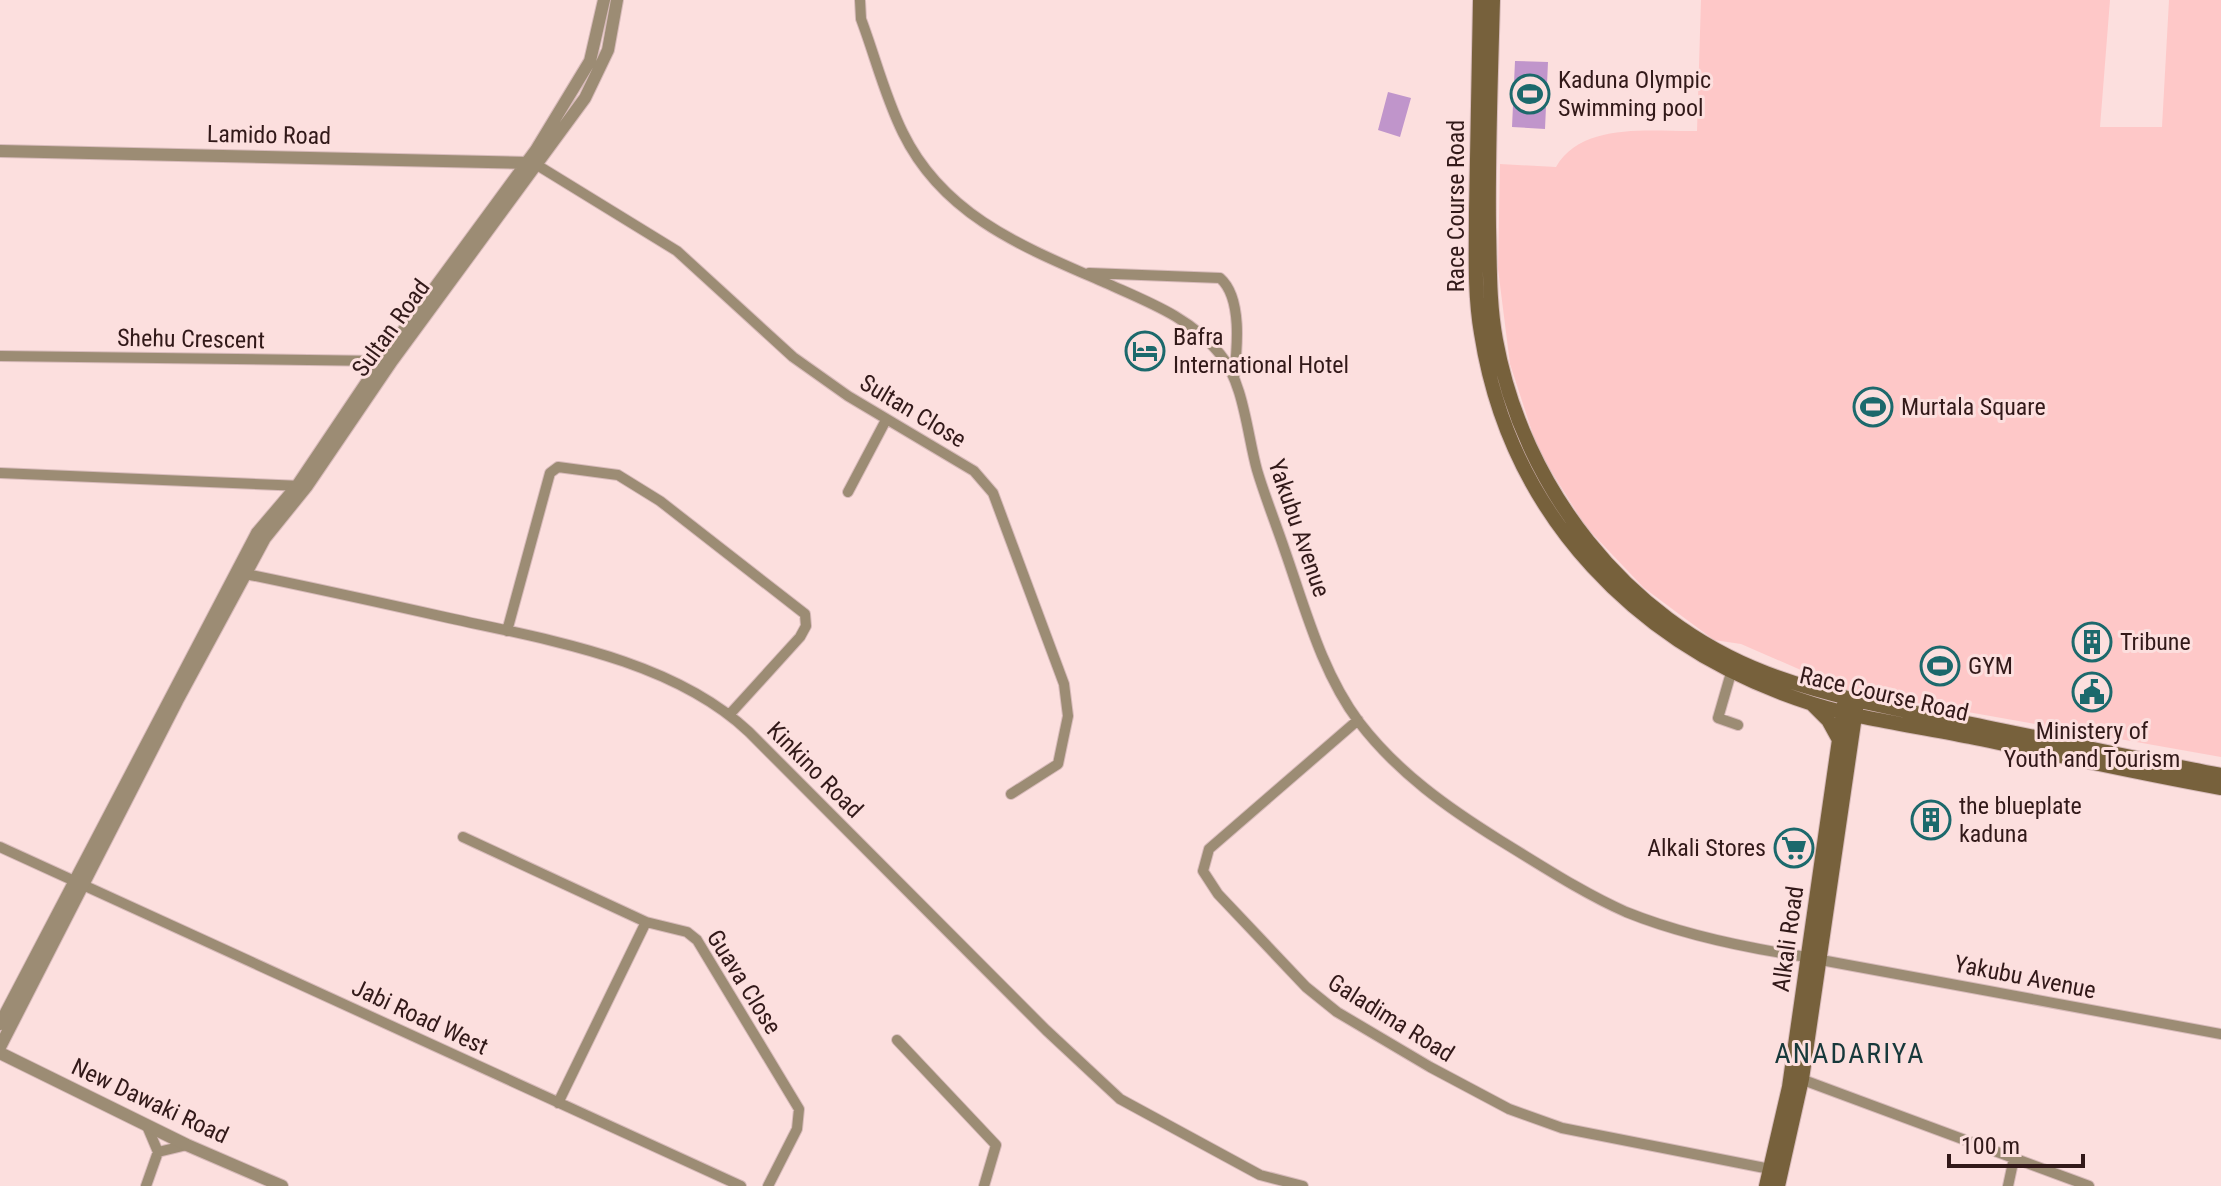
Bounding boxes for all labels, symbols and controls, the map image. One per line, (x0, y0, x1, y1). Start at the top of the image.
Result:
place label: Kaduna Olympic Swimming pool (1558, 66, 1711, 122)
sports icon: Kaduna Olympic Swimming pool (1509, 73, 1551, 115)
street label: Lamido Road (207, 120, 331, 150)
street label: Race Course Road (1442, 120, 1470, 292)
street label: Sultan Road (346, 274, 436, 382)
place label: Bafra International Hotel (1173, 323, 1349, 379)
street label: Shehu Crescent (117, 324, 265, 354)
hotel icon: Bafra International Hotel (1124, 330, 1166, 372)
street label: Sultan Close (855, 368, 971, 454)
sports icon: Murtala Square (1852, 386, 1894, 428)
place label: Murtala Square (1901, 393, 2046, 421)
street label: Yakubu Avenue (1262, 456, 1336, 600)
building icon: Tribune (2071, 621, 2113, 663)
place label: Tribune (2120, 628, 2191, 656)
sports icon: GYM (1919, 645, 1961, 687)
place label: GYM (1968, 652, 2013, 680)
street label: Race Course Road (1797, 661, 1971, 727)
public building icon: Ministery of Youth and Tourism (2071, 671, 2113, 713)
street label: Kinkino Road (761, 716, 869, 824)
place label: Ministery of Youth and Tourism (2004, 717, 2180, 773)
place label: the blueplate kaduna (1959, 792, 2082, 848)
building icon: the blueplate kaduna (1910, 799, 1952, 841)
supermarket icon: Alkali Stores (1773, 827, 1815, 869)
place label: Alkali Stores (1647, 834, 1766, 862)
street label: Alkali Road (1767, 884, 1809, 994)
street label: Guava Close (701, 925, 787, 1039)
street label: Yakubu Avenue (1952, 950, 2098, 1004)
street label: Galadima Road (1323, 968, 1459, 1068)
street label: Jabi Road West (348, 973, 492, 1061)
district label: ANADARIYA (1775, 1037, 1925, 1070)
street label: New Dawaki Road (67, 1052, 233, 1150)
scale bar (1949, 1118, 2083, 1168)
text: 100 m (1961, 1132, 2020, 1160)

